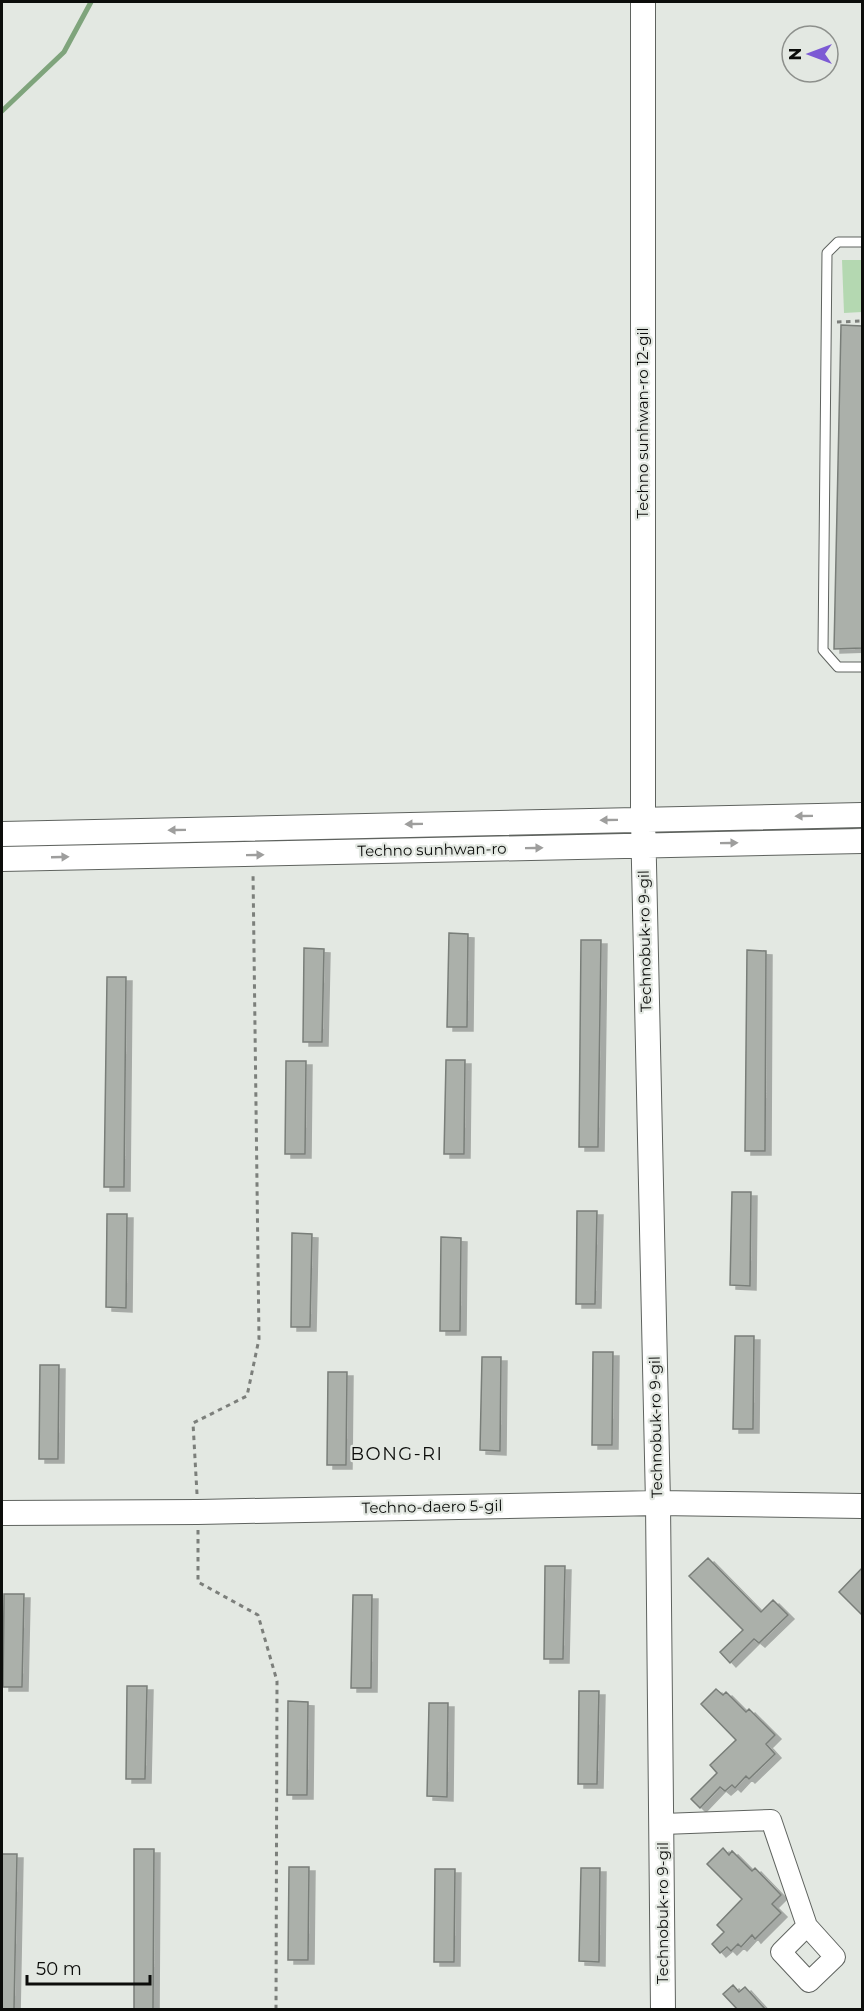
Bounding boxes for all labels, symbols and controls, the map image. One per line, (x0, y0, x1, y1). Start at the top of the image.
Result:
north arrow (780, 24, 840, 84)
text: N (786, 48, 805, 60)
street label: Techno sunhwan-ro 12-gil (633, 327, 652, 519)
one-way arrow (795, 811, 814, 821)
one-way arrow (600, 815, 619, 825)
one-way arrow (405, 820, 424, 829)
one-way arrow (168, 825, 187, 834)
one-way arrow (719, 838, 738, 848)
street label: Techno sunhwan-ro (357, 839, 507, 860)
one-way arrow (524, 843, 543, 852)
one-way arrow (245, 850, 264, 859)
one-way arrow (50, 852, 69, 862)
street label: Technobuk-ro 9-gil (634, 870, 655, 1012)
street label: Technobuk-ro 9-gil (645, 1356, 666, 1498)
district label: BONG-RI (350, 1443, 444, 1465)
street label: Techno-daero 5-gil (361, 1496, 503, 1517)
street label: Technobuk-ro 9-gil (653, 1842, 672, 1984)
scale bar (27, 1948, 150, 1986)
text: 50 m (36, 1958, 82, 1980)

